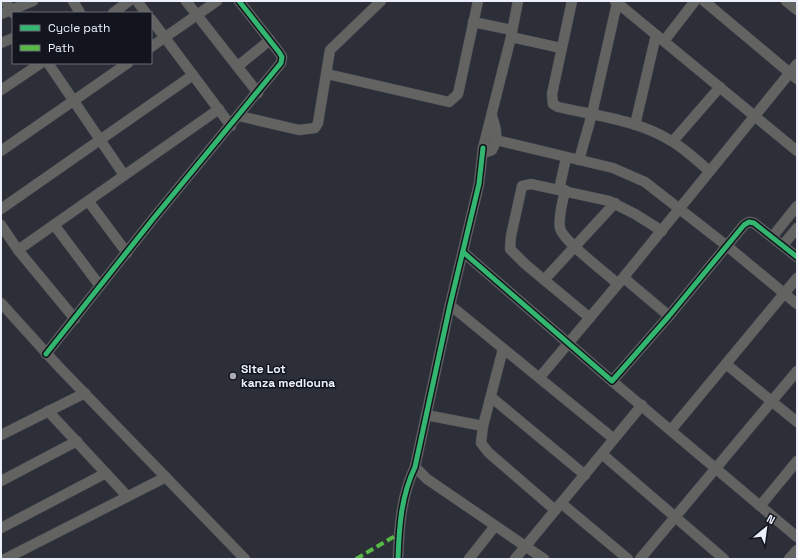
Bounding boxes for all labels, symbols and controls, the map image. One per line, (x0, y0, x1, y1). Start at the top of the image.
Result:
legend (12, 12, 152, 64)
text: Cycle path (48, 20, 110, 36)
text: Path (48, 40, 74, 56)
place label: Site Lot kanza mediouna (241, 361, 335, 391)
marker: Site Lot kanza mediouna (228, 371, 238, 381)
north arrow (746, 508, 786, 548)
text: N (764, 511, 777, 527)

